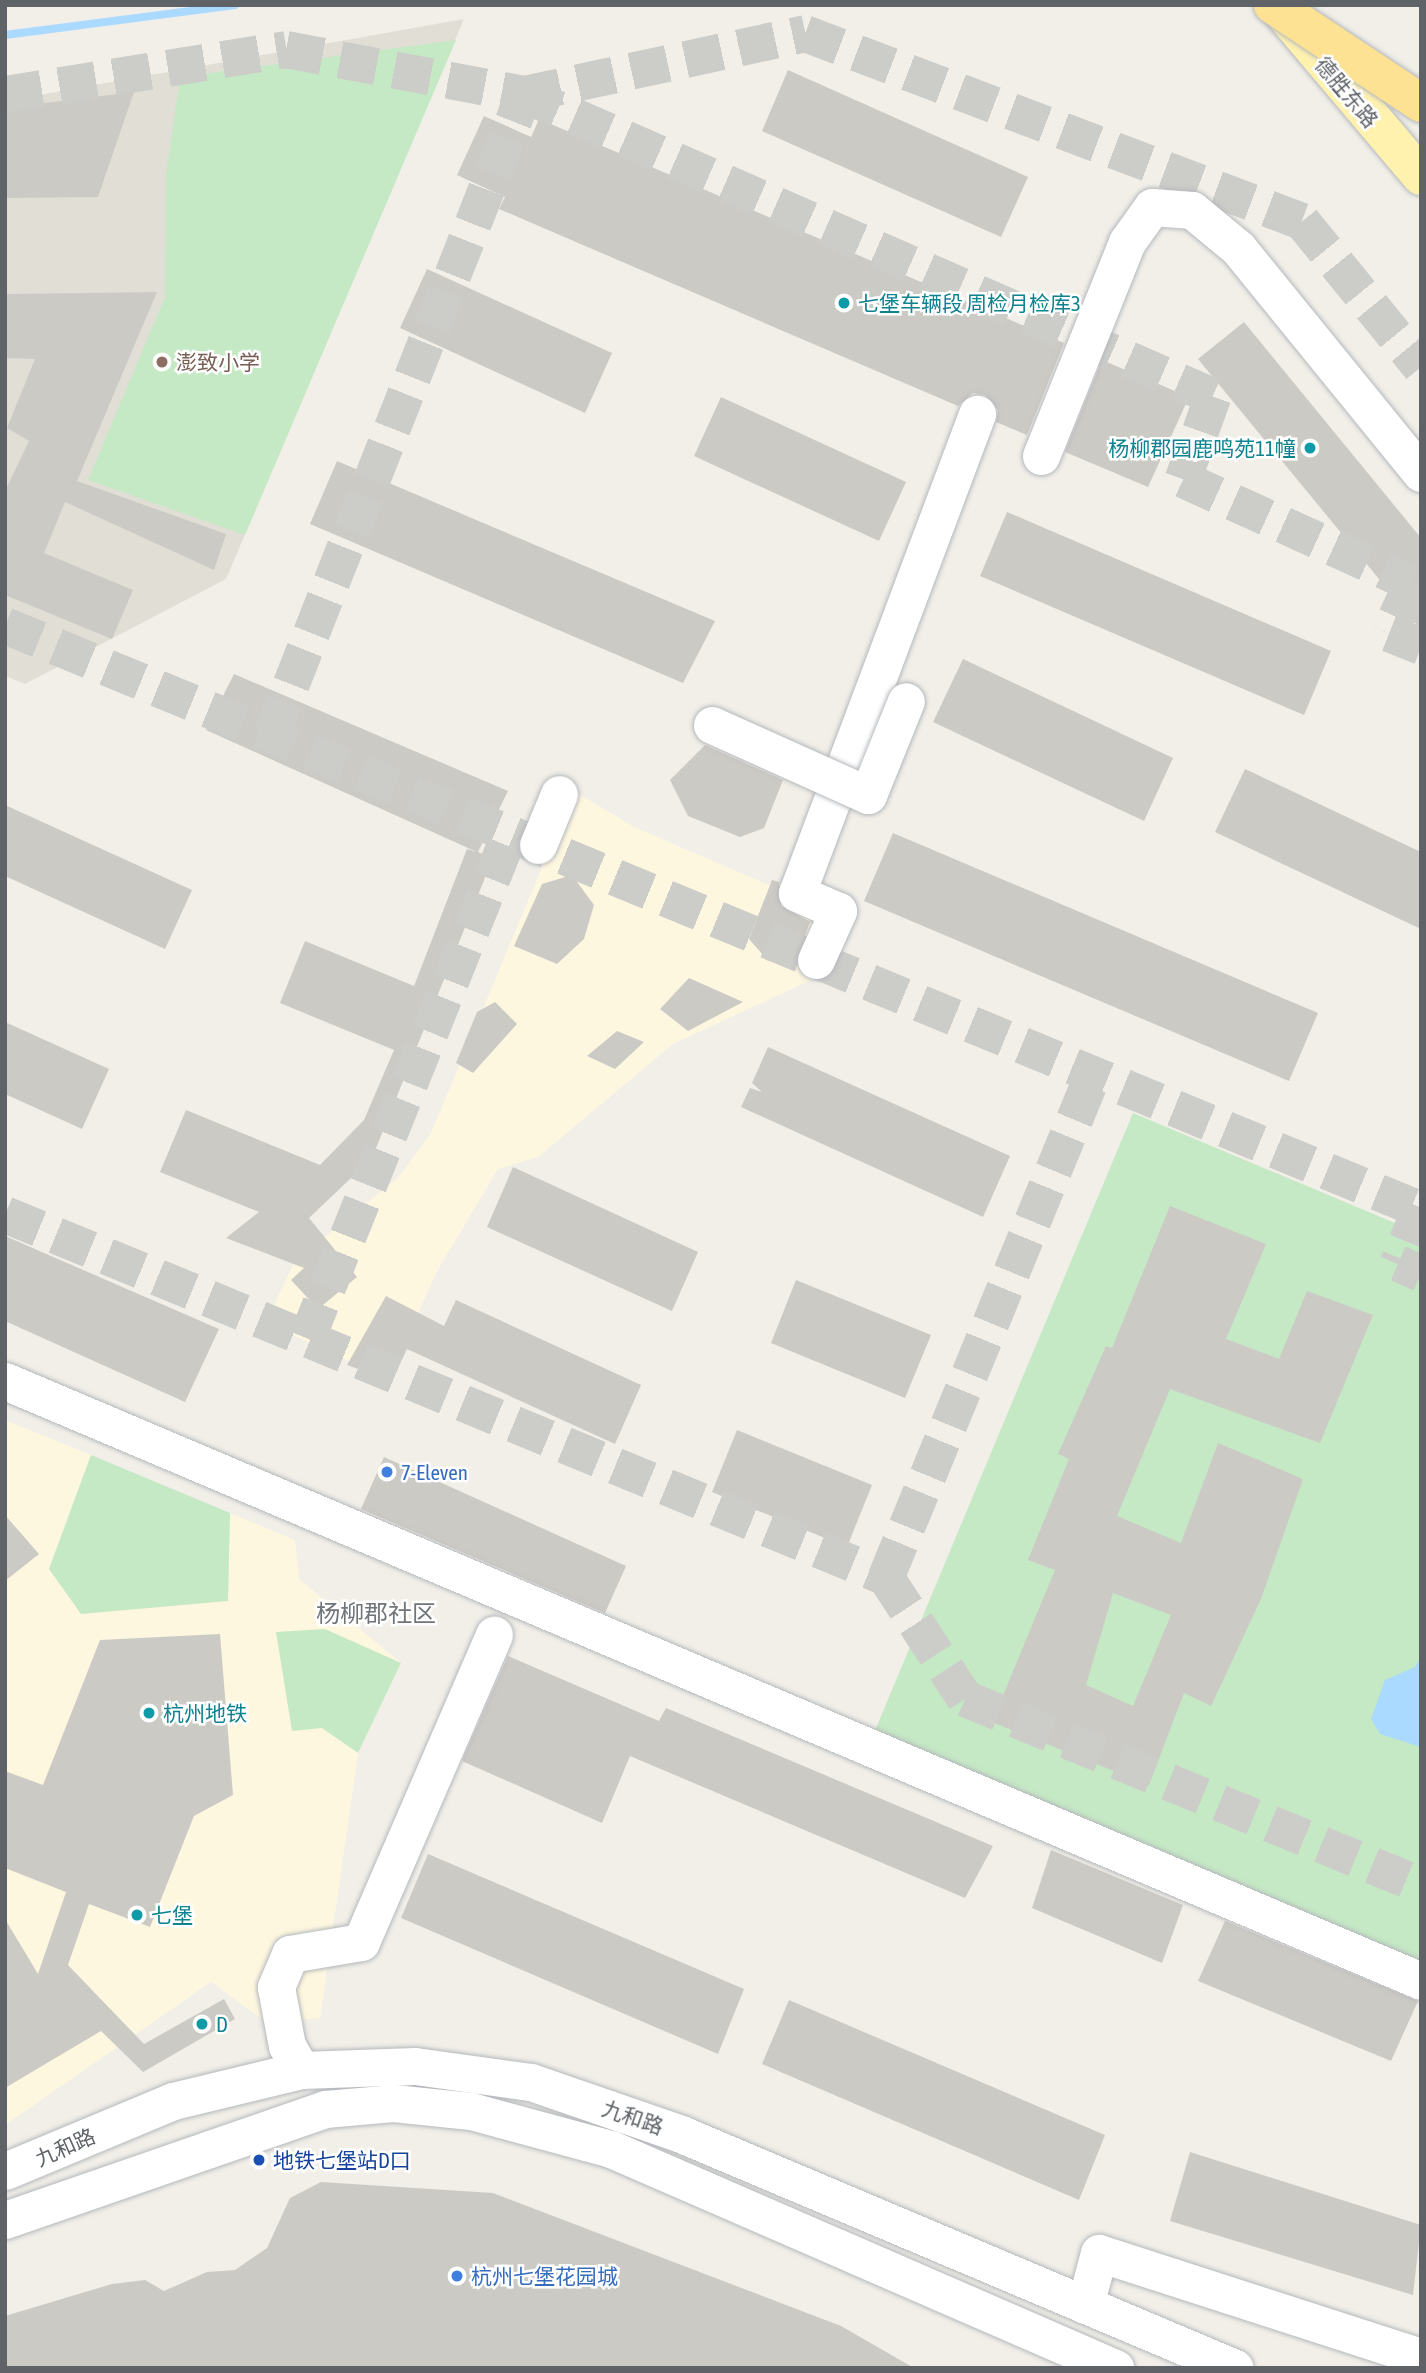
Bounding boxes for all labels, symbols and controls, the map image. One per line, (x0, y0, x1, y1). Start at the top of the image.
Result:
street label: 德胜东路 (1310, 52, 1384, 132)
place label: 七堡车辆段 周检月检库3 (858, 290, 1081, 316)
marker: 七堡车辆段 周检月检库3 (836, 295, 852, 311)
place label: 澎致小学 (176, 349, 260, 375)
marker: 澎致小学 (154, 354, 170, 370)
place label: 杨柳郡园鹿鸣苑11幢 (1108, 435, 1296, 461)
marker: 杨柳郡园鹿鸣苑11幢 (1302, 440, 1318, 456)
place label: 7-Eleven (401, 1459, 468, 1485)
marker: 7-Eleven (379, 1464, 395, 1480)
district label: 杨柳郡社区 (316, 1600, 436, 1628)
place label: 杭州地铁 (163, 1700, 247, 1726)
marker: 杭州地铁 (141, 1705, 157, 1721)
place label: 七堡 (151, 1902, 193, 1928)
marker: 七堡 (129, 1907, 145, 1923)
place label: D (216, 2011, 228, 2037)
marker: D (194, 2016, 210, 2032)
street label: 九和路 (599, 2095, 667, 2139)
street label: 九和路 (31, 2123, 99, 2171)
place label: 地铁七堡站D口 (273, 2147, 411, 2173)
marker: 地铁七堡站D口 (251, 2152, 267, 2168)
place label: 杭州七堡花园城 (471, 2263, 618, 2289)
marker: 杭州七堡花园城 (449, 2268, 465, 2284)

